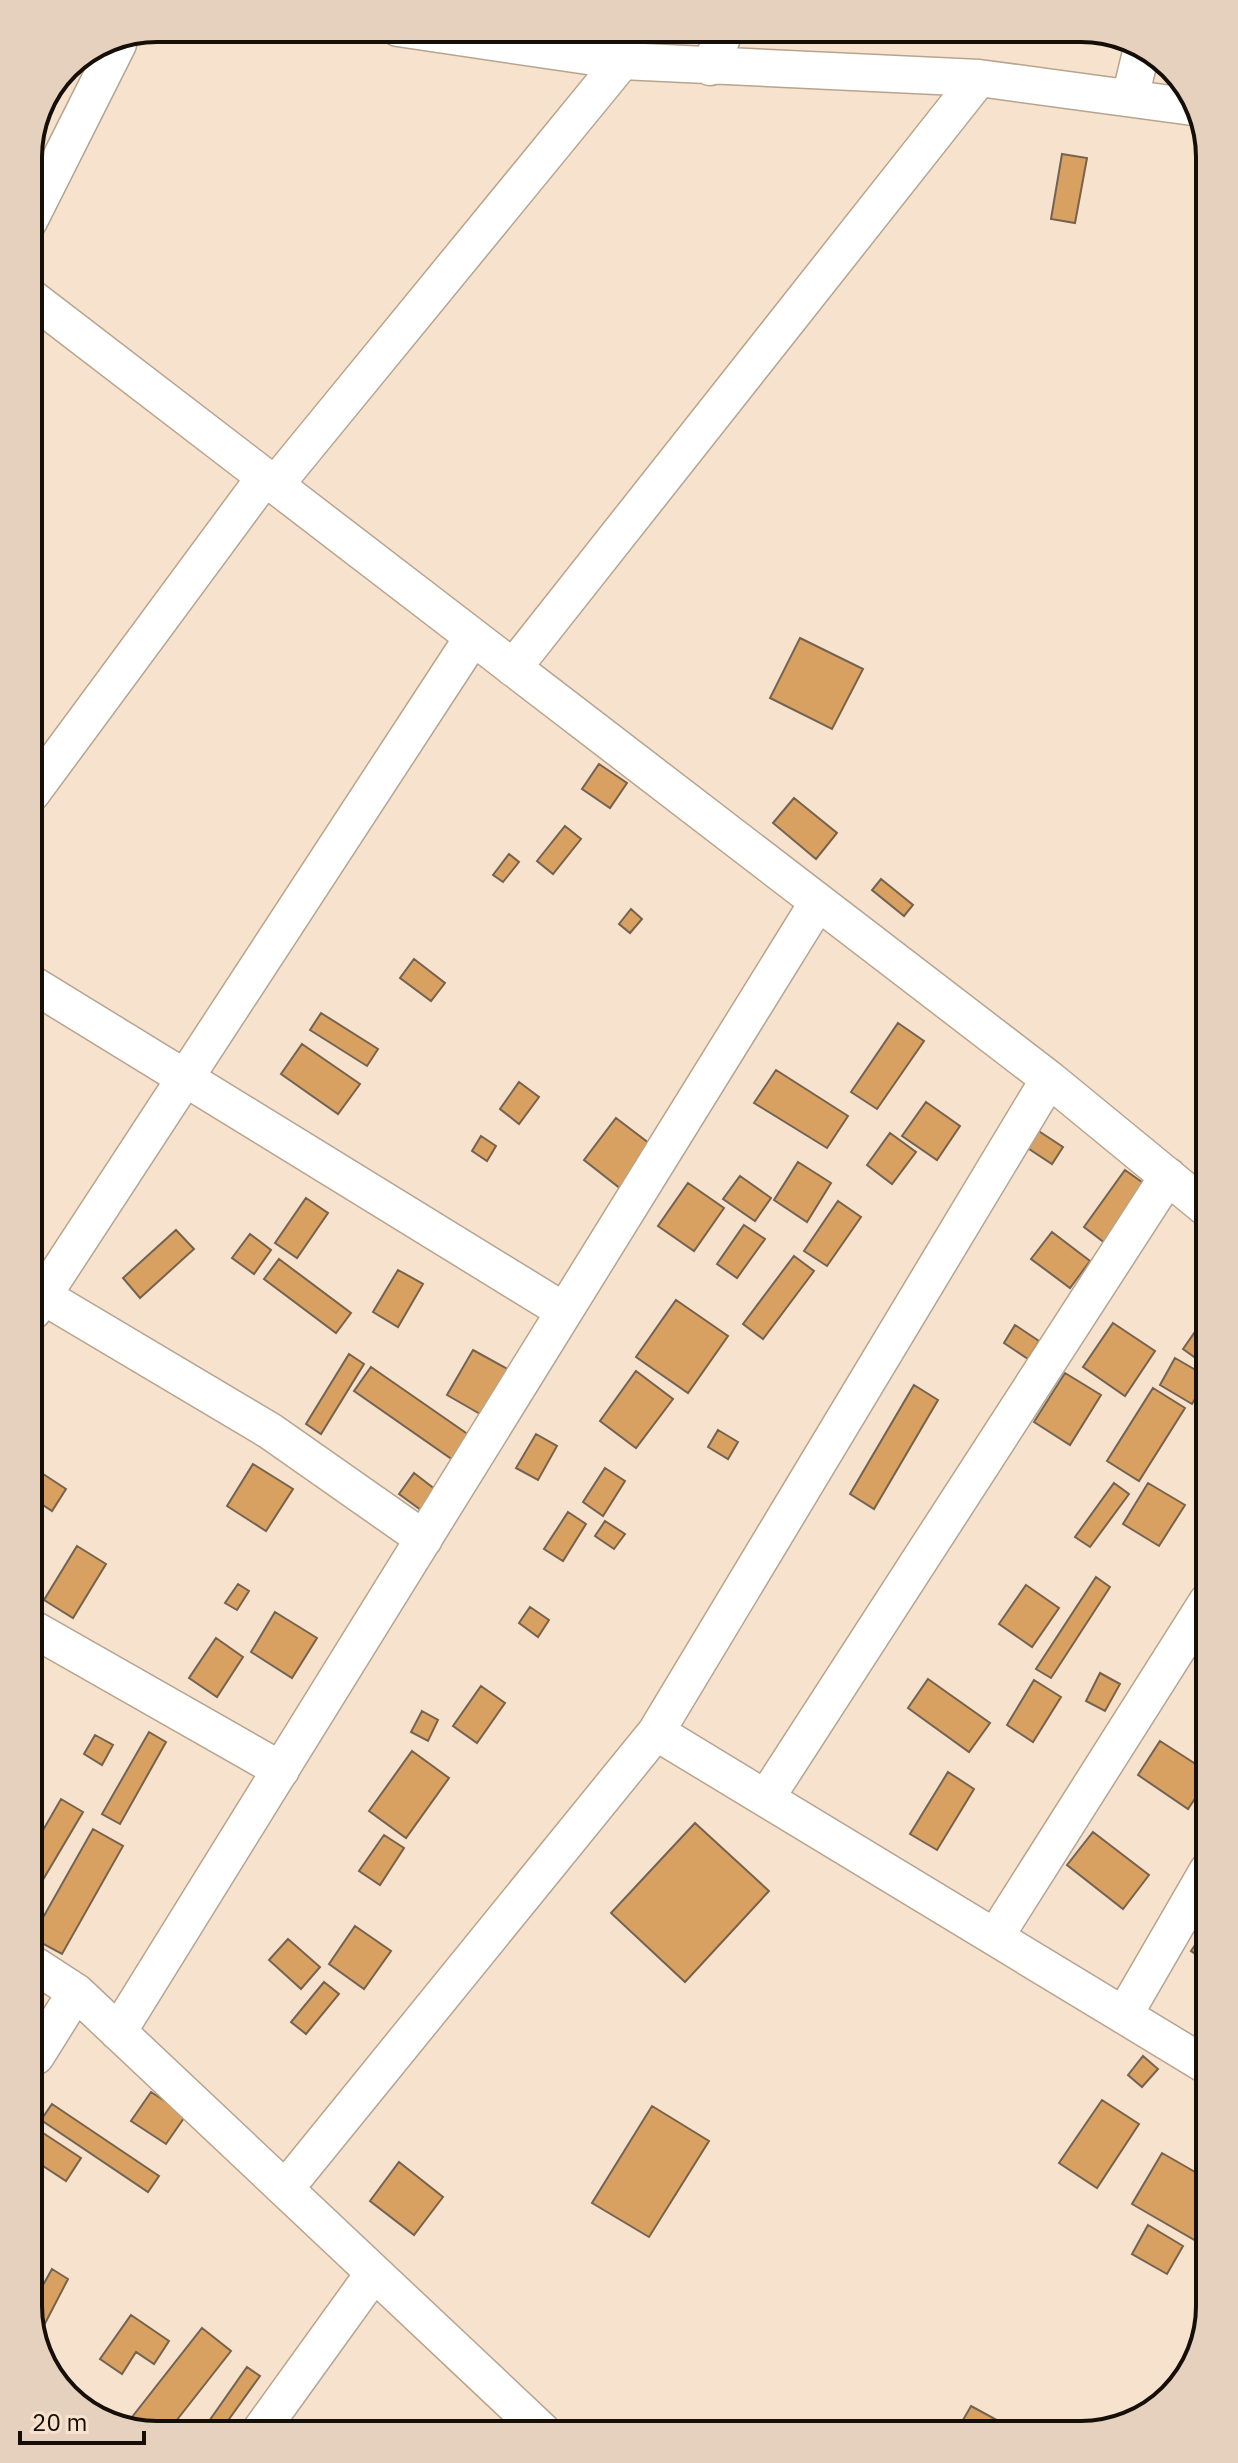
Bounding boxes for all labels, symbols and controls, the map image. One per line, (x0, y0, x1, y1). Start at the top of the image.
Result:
scale bar (20, 2395, 144, 2445)
text: 20 m (32, 2406, 87, 2438)

